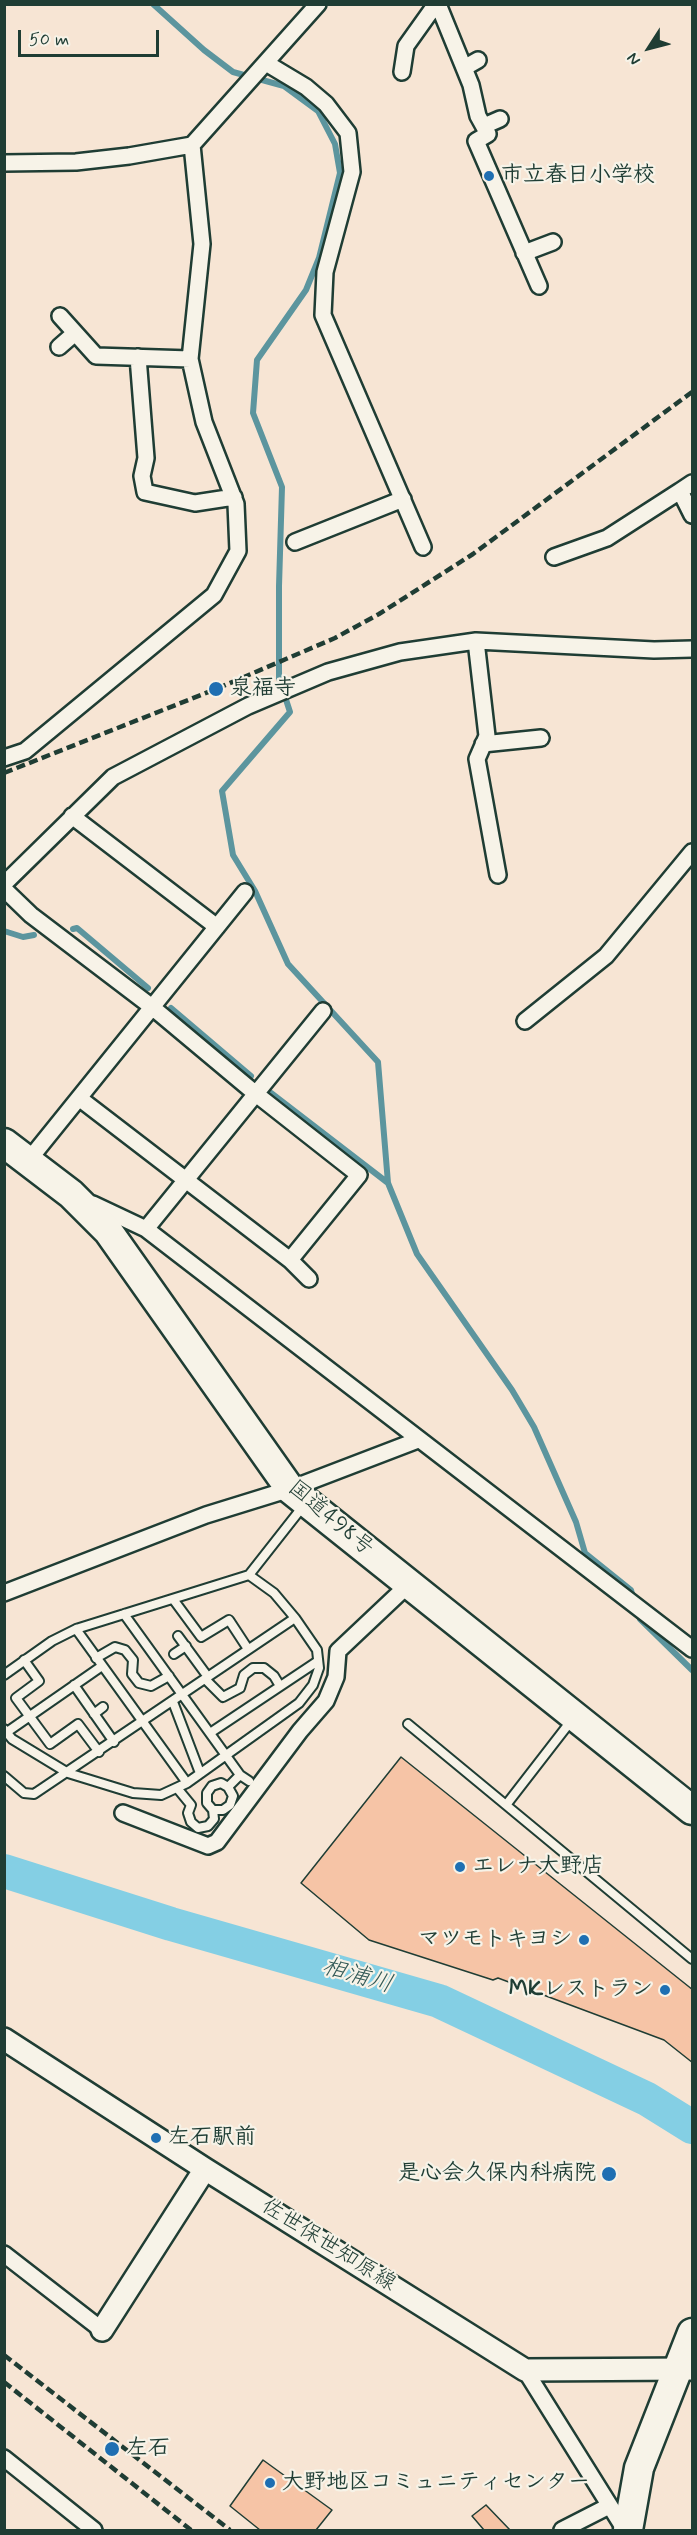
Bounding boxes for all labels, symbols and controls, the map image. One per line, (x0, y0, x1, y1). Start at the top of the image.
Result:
scale bar (21, 18, 162, 56)
north arrow (619, 18, 679, 78)
text: 50 m (29, 28, 69, 52)
text: N (622, 48, 646, 69)
place label: 市立春日小学校 (501, 163, 655, 189)
marker: 市立春日小学校 (482, 169, 496, 183)
place label: 泉福寺 (230, 676, 296, 702)
marker: 泉福寺 (207, 680, 225, 698)
street label: 国道498号 (282, 1476, 378, 1562)
place label: エレナ大野店 (472, 1854, 604, 1880)
marker: エレナ大野店 (453, 1860, 467, 1874)
place label: マツモトキヨシ (418, 1927, 572, 1953)
marker: マツモトキヨシ (577, 1933, 591, 1947)
water label: 相浦川 (318, 1953, 396, 2001)
place label: MKレストラン (509, 1977, 653, 2003)
marker: MKレストラン (658, 1983, 672, 1997)
place label: 左石駅前 (168, 2125, 256, 2151)
marker: 左石駅前 (149, 2131, 163, 2145)
place label: 是心会久保内科病院 (398, 2161, 596, 2187)
marker: 是心会久保内科病院 (600, 2165, 618, 2183)
street label: 佐世保世知原線 (256, 2194, 400, 2298)
place label: 左石 (126, 2436, 170, 2462)
marker: 左石 (103, 2440, 121, 2458)
place label: 大野地区コミュニティセンター (282, 2470, 590, 2496)
marker: 大野地区コミュニティセンター (263, 2476, 277, 2490)

